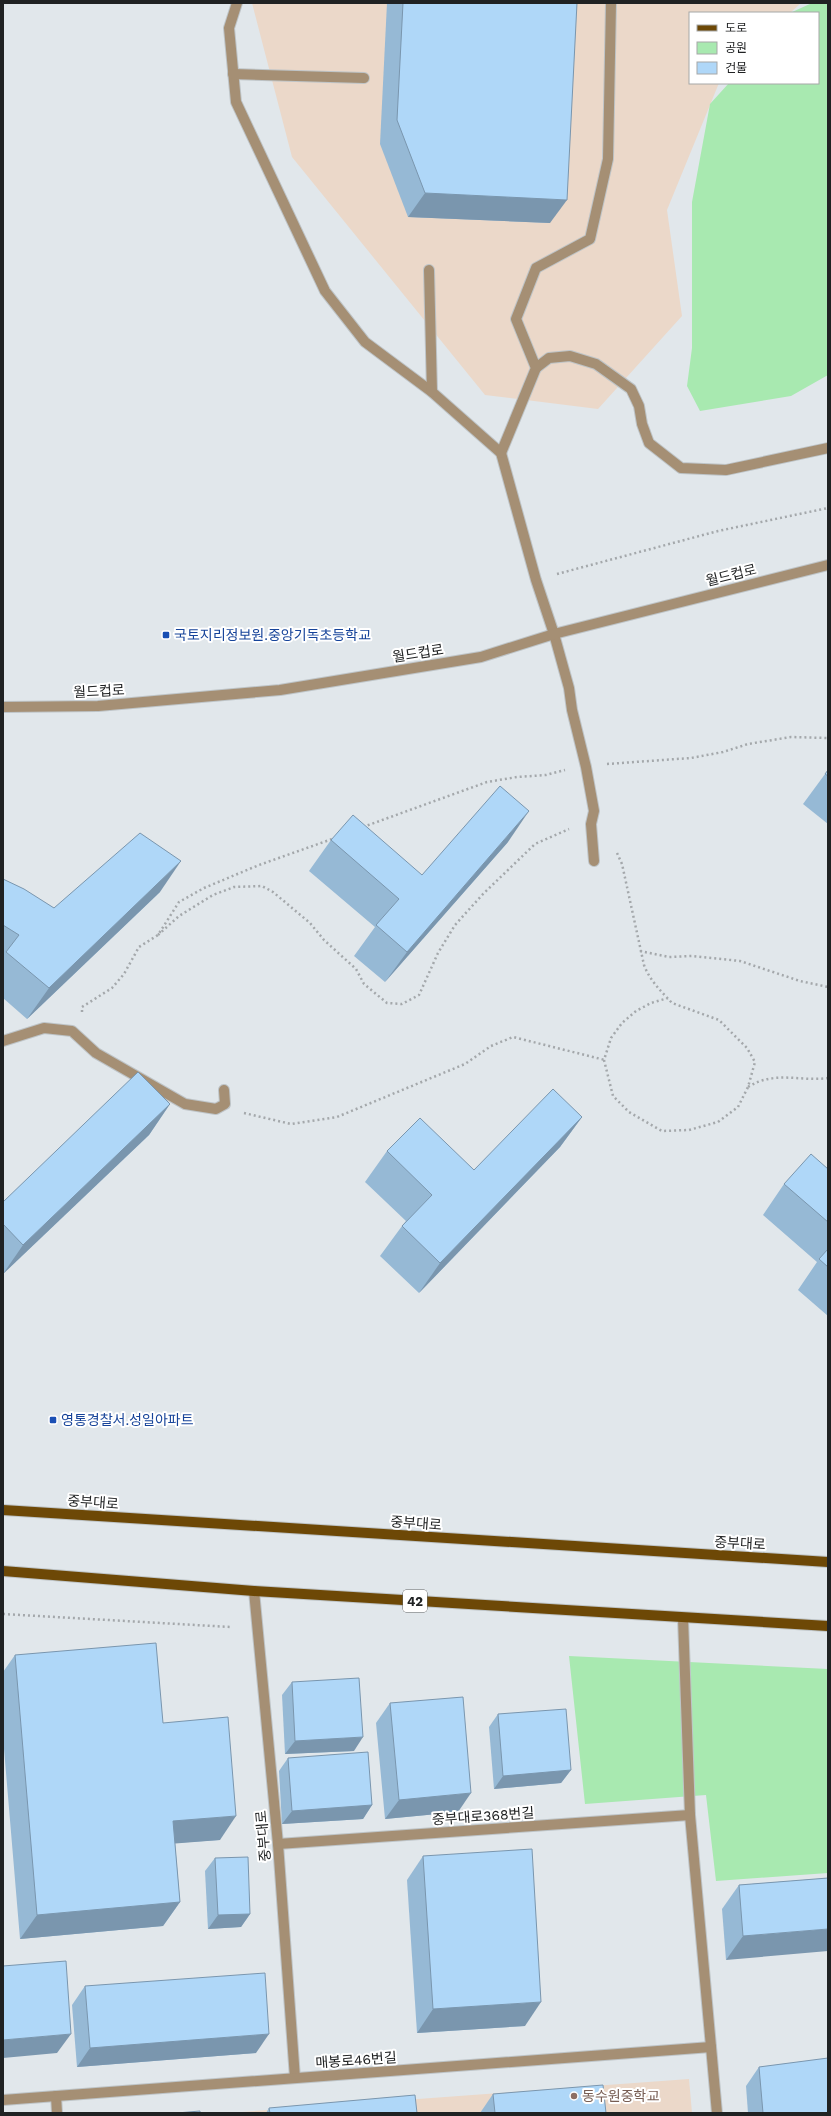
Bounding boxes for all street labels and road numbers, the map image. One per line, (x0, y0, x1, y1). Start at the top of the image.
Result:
street label: 월드컵로 (704, 561, 758, 589)
street label: 월드컵로 (391, 641, 445, 665)
street label: 월드컵로 (73, 682, 125, 700)
street label: 중부대로 (67, 1492, 119, 1512)
street label: 중부대로 (390, 1513, 442, 1533)
street label: 중부대로 (714, 1534, 766, 1552)
road number: 42 (403, 1590, 427, 1612)
street label: 중부대로368번길 (431, 1804, 535, 1828)
street label: 중부대로 (253, 1810, 273, 1862)
street label: 매봉로46번길 (315, 2049, 397, 2071)

